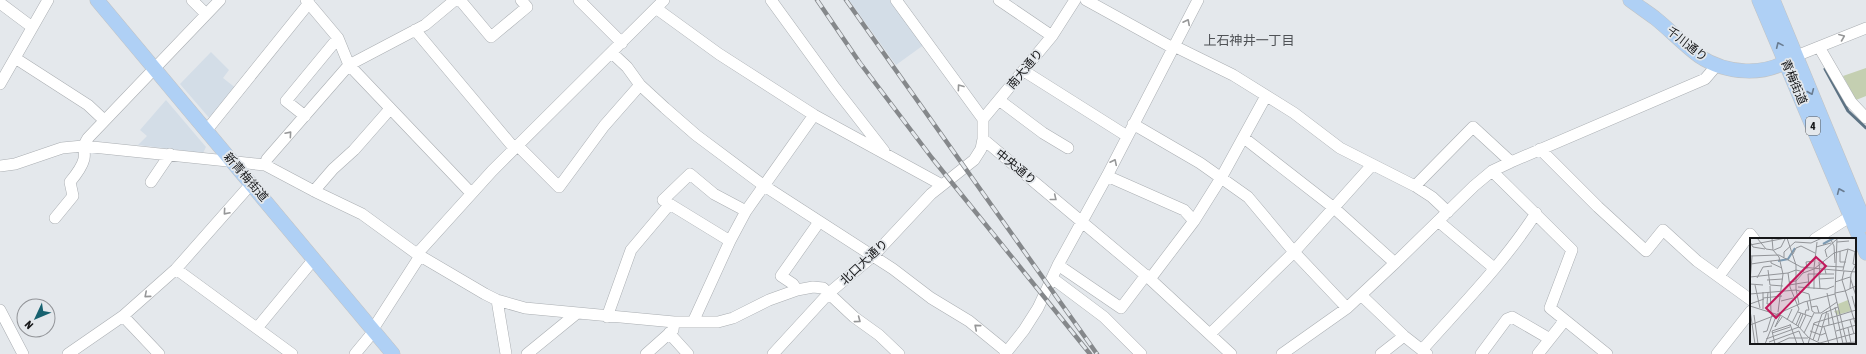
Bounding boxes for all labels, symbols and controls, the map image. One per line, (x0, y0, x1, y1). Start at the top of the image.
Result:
one-way arrow (1182, 19, 1190, 26)
street label: 千川通り (1664, 24, 1710, 64)
district label: 上石神井一丁目 (1203, 33, 1295, 48)
one-way arrow (1839, 34, 1846, 42)
one-way arrow (1776, 42, 1784, 50)
street label: 南大通り (1004, 46, 1046, 92)
street label: 青梅街道 (1778, 57, 1810, 107)
one-way arrow (957, 84, 965, 91)
one-way arrow (1806, 88, 1814, 95)
road number: 4 (1806, 117, 1820, 135)
one-way arrow (284, 131, 291, 139)
street label: 中央通り (993, 146, 1039, 188)
street label: 新青梅街道 (221, 150, 271, 204)
one-way arrow (1109, 159, 1117, 166)
one-way arrow (1837, 187, 1845, 194)
one-way arrow (1049, 193, 1057, 200)
one-way arrow (223, 207, 230, 215)
street label: 北口大通り (837, 236, 891, 288)
inset map (1750, 238, 1856, 344)
one-way arrow (144, 290, 152, 298)
north arrow (16, 298, 56, 338)
one-way arrow (853, 315, 860, 322)
text: N (22, 318, 35, 331)
one-way arrow (974, 325, 981, 332)

